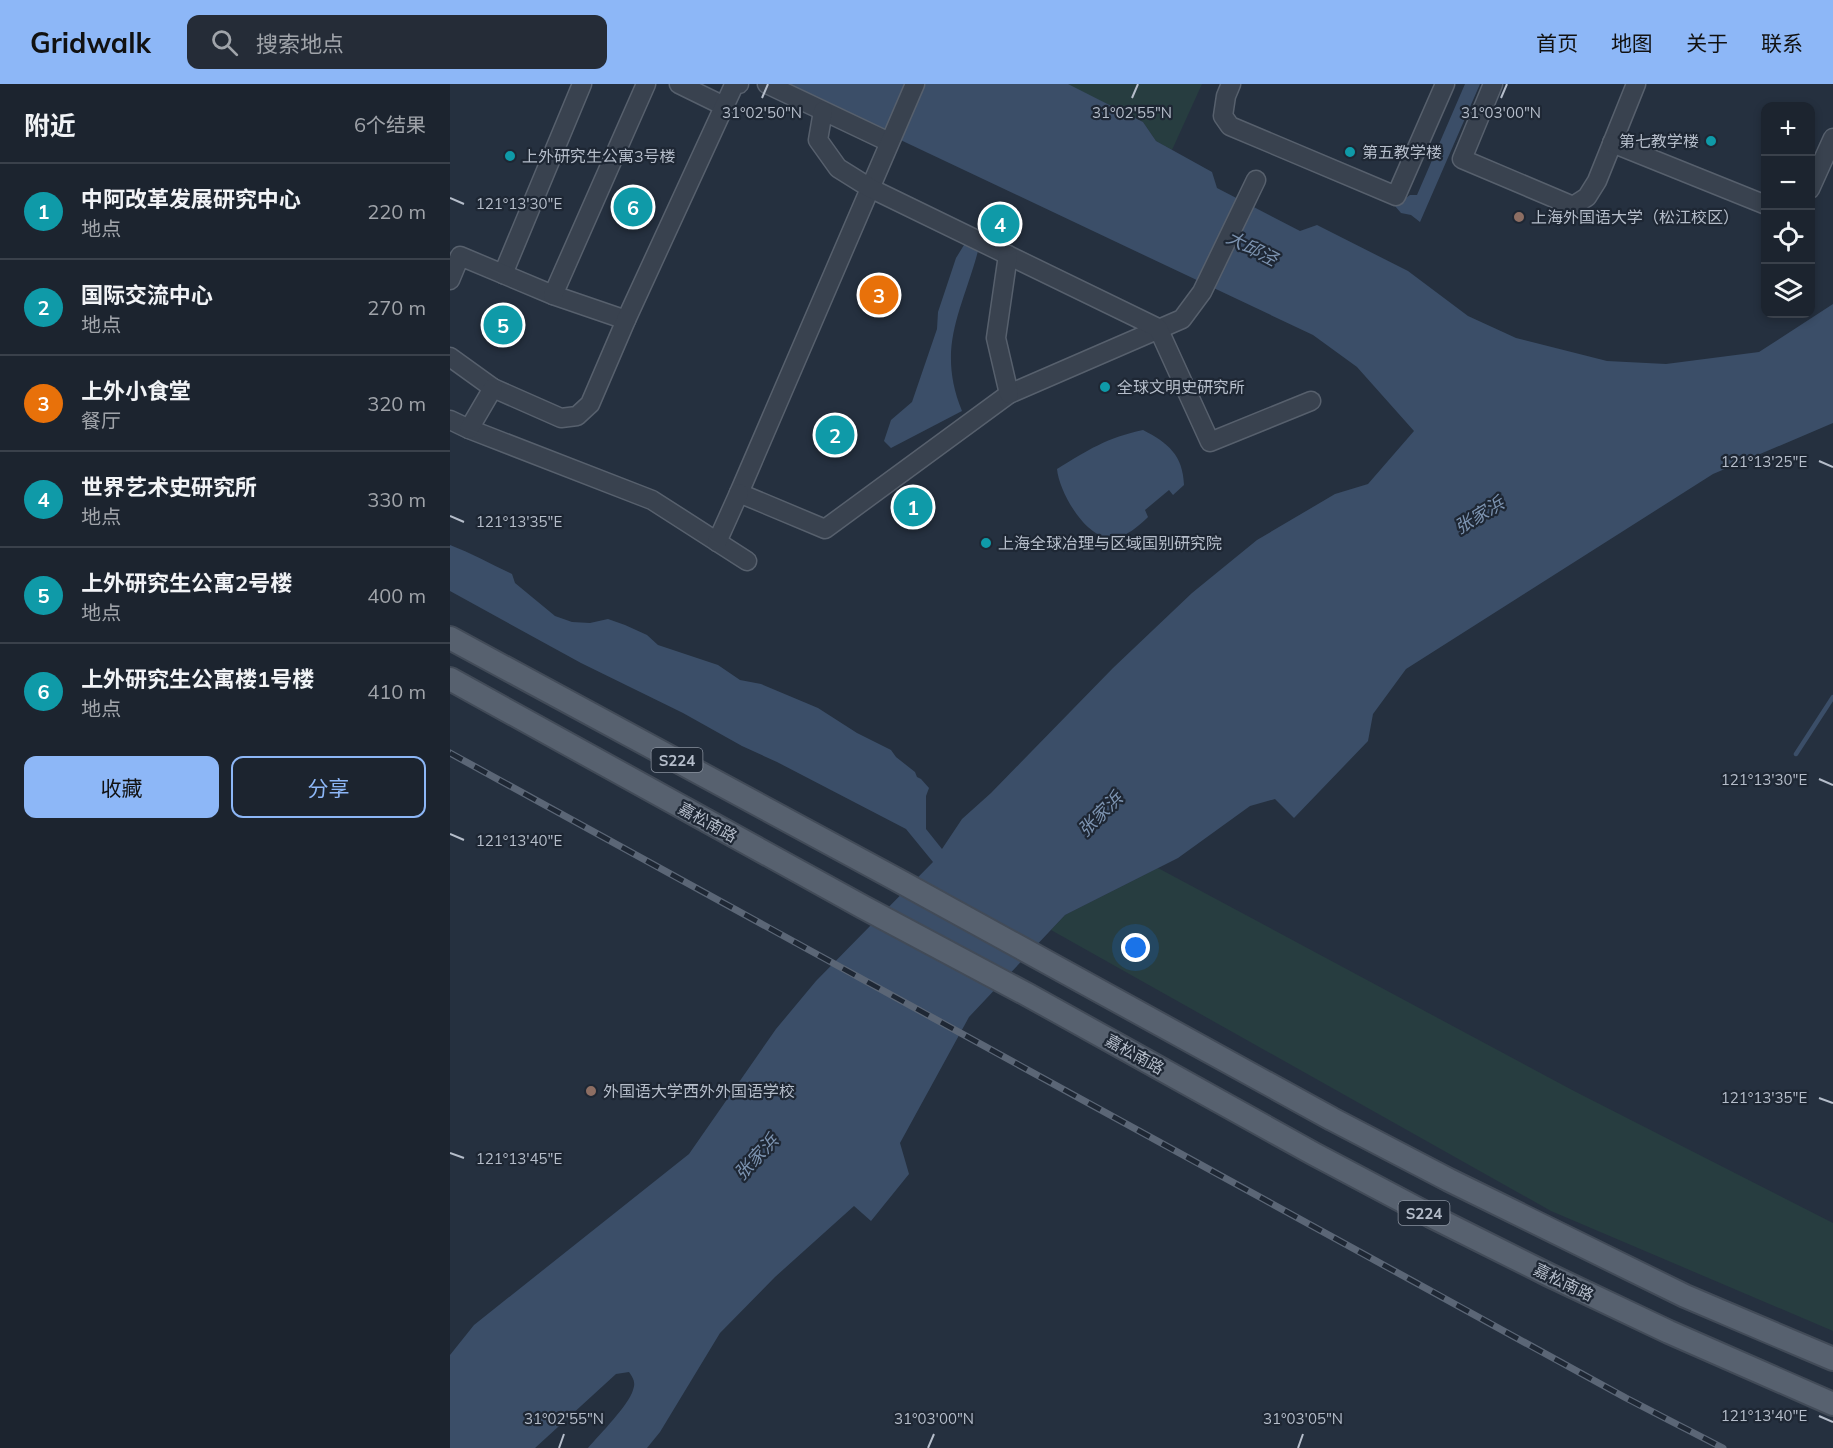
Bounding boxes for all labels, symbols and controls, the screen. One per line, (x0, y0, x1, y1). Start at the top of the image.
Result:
search box (187, 15, 607, 69)
text: Gridwalk (30, 25, 151, 60)
icon: search (208, 26, 241, 59)
text: 搜索地点 (256, 30, 344, 58)
text: 首页 (1536, 30, 1578, 56)
text: 地图 (1611, 30, 1653, 56)
text: 关于 (1686, 30, 1728, 56)
text: 联系 (1761, 30, 1803, 56)
map controls (1761, 102, 1815, 318)
button: + (1761, 102, 1815, 156)
text: 31°02'50"N (722, 103, 802, 122)
text: 31°02'55"N (1092, 103, 1172, 122)
text: 31°03'00"N (1461, 103, 1541, 122)
text: 附近 (24, 109, 76, 142)
text: 6个结果 (354, 112, 426, 137)
place label: 第七教学楼 (1619, 131, 1699, 151)
marker: 第七教学楼 (1704, 134, 1718, 148)
place label: 第五教学楼 (1362, 142, 1442, 162)
marker: 第五教学楼 (1343, 145, 1357, 159)
place label: 上外研究生公寓3号楼 (522, 146, 676, 166)
marker: 上外研究生公寓3号楼 (503, 149, 517, 163)
button: − (1761, 156, 1815, 210)
pin: 6 (614, 184, 652, 230)
text: 中阿改革发展研究中心 (81, 185, 301, 213)
text: 121°13'30"E (476, 194, 562, 213)
text: 1 (38, 199, 50, 224)
text: 220 m (367, 199, 426, 224)
pin: 4 (980, 202, 1020, 246)
place label: 上海外国语大学（松江校区） (1531, 207, 1739, 227)
marker: 上海外国语大学（松江校区） (1512, 210, 1526, 224)
button: locate (1761, 210, 1815, 264)
text: 地点 (81, 216, 121, 241)
water label: 大邱泾 (1223, 225, 1283, 271)
button: layers (1761, 264, 1815, 318)
pin: 3 (860, 272, 898, 318)
text: 国际交流中心 (81, 281, 213, 309)
text: 2 (38, 295, 50, 320)
text: 270 m (367, 295, 426, 320)
pin: 5 (484, 302, 522, 348)
text: 地点 (81, 312, 121, 337)
text: 上外小食堂 (81, 377, 191, 405)
place label: 全球文明史研究所 (1117, 377, 1245, 397)
marker: 全球文明史研究所 (1098, 380, 1112, 394)
text: 3 (38, 391, 50, 416)
text: 320 m (367, 391, 426, 416)
text: 餐厅 (81, 408, 121, 433)
pin: 2 (816, 412, 854, 458)
text: 121°13'25"E (1721, 452, 1807, 471)
text: 世界艺术史研究所 (81, 473, 257, 501)
pin: 1 (894, 484, 932, 530)
text: 4 (38, 487, 50, 512)
text: 330 m (367, 487, 426, 512)
water label: 张家浜 (1450, 490, 1510, 539)
text: 地点 (81, 504, 121, 529)
text: 121°13'35"E (476, 512, 562, 531)
place label: 上海全球冶理与区域国别研究院 (998, 533, 1222, 553)
marker: 上海全球冶理与区域国别研究院 (979, 536, 993, 550)
text: 上外研究生公寓2号楼 (81, 569, 292, 597)
text: 5 (38, 583, 50, 608)
text: 400 m (367, 583, 426, 608)
text: 地点 (81, 600, 121, 625)
text: 上外研究生公寓楼1号楼 (81, 665, 314, 693)
text: 6 (38, 679, 50, 704)
text: 410 m (367, 679, 426, 704)
text: 地点 (81, 696, 121, 721)
road number: S224 (652, 748, 702, 772)
button: 收藏 (24, 756, 219, 818)
button: 分享 (231, 756, 426, 818)
text: 121°13'30"E (1721, 770, 1807, 789)
water label: 张家浜 (1073, 785, 1129, 841)
street label: 嘉松南路 (675, 798, 741, 846)
text: 121°13'40"E (476, 831, 562, 850)
your location (1121, 933, 1150, 962)
street label: 嘉松南路 (1102, 1030, 1168, 1078)
place label: 外国语大学西外外国语学校 (603, 1081, 795, 1101)
marker: 外国语大学西外外国语学校 (584, 1084, 598, 1098)
text: 121°13'35"E (1721, 1088, 1807, 1107)
water label: 张家浜 (729, 1128, 784, 1185)
text: 121°13'45"E (476, 1149, 562, 1168)
road number: S224 (1398, 1201, 1450, 1225)
street label: 嘉松南路 (1531, 1259, 1597, 1305)
text: 121°13'40"E (1721, 1406, 1807, 1425)
text: 31°02'55"N (524, 1409, 604, 1428)
text: 31°03'00"N (894, 1409, 974, 1428)
text: 31°03'05"N (1263, 1409, 1343, 1428)

